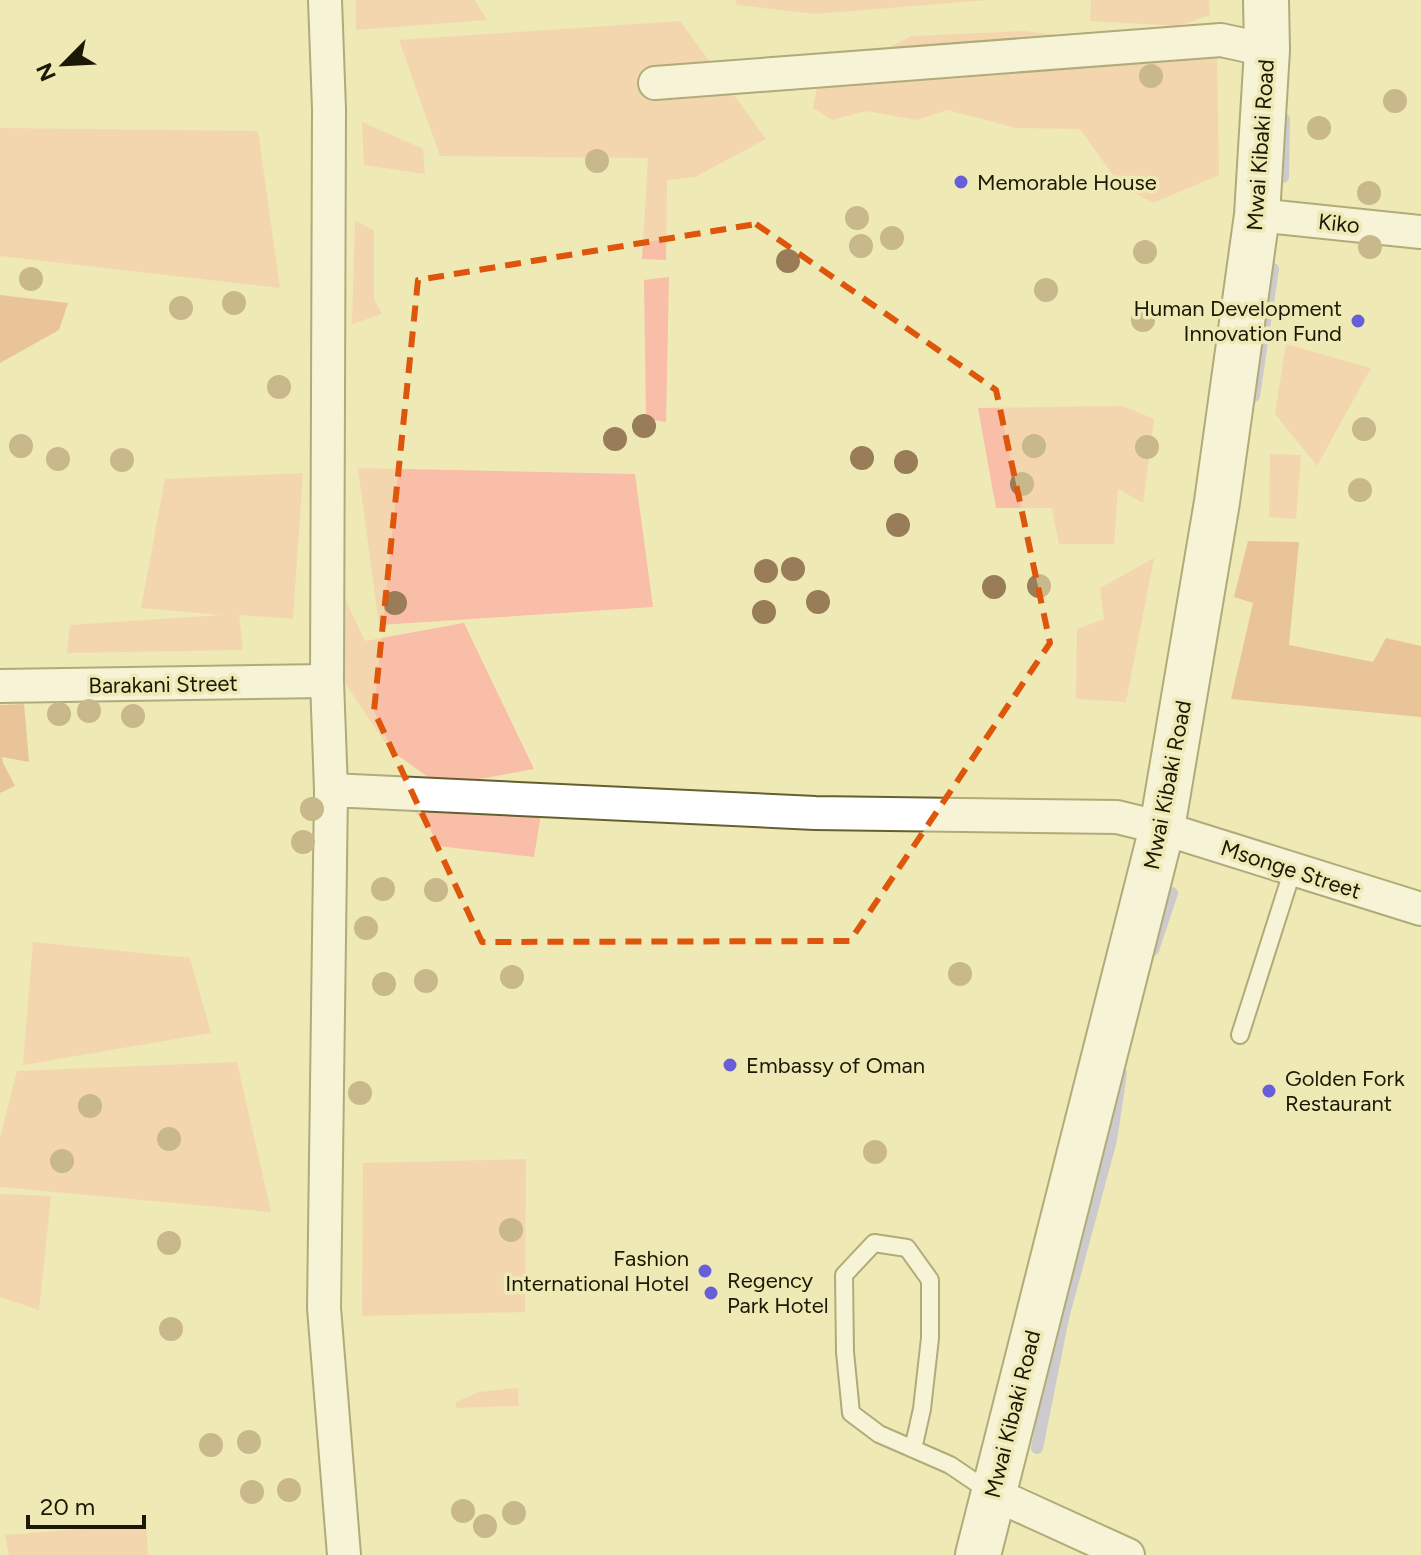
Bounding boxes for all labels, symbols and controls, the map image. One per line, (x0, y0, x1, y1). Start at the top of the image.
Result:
north arrow (24, 24, 104, 104)
street label: Mwai Kibaki Road (1241, 58, 1280, 232)
text: N (30, 59, 62, 85)
place label: Memorable House (977, 169, 1157, 196)
marker: Memorable House (952, 173, 970, 191)
street label: Kiko (1317, 208, 1361, 239)
place label: Human Development Innovation Fund (1134, 295, 1342, 347)
marker: Human Development Innovation Fund (1349, 312, 1367, 330)
street label: Barakani Street (88, 670, 238, 699)
street label: Mwai Kibaki Road (1138, 698, 1197, 872)
street label: Msonge Street (1217, 834, 1364, 905)
place label: Embassy of Oman (746, 1052, 925, 1079)
marker: Embassy of Oman (721, 1056, 739, 1074)
place label: Golden Fork Restaurant (1285, 1065, 1405, 1117)
marker: Golden Fork Restaurant (1260, 1082, 1278, 1100)
place label: Fashion International Hotel (505, 1245, 689, 1297)
marker: Fashion International Hotel (696, 1262, 714, 1280)
place label: Regency Park Hotel (727, 1267, 829, 1319)
marker: Regency Park Hotel (702, 1284, 720, 1302)
street label: Mwai Kibaki Road (979, 1327, 1046, 1501)
scale bar (28, 1479, 144, 1529)
text: 20 m (40, 1492, 95, 1521)

